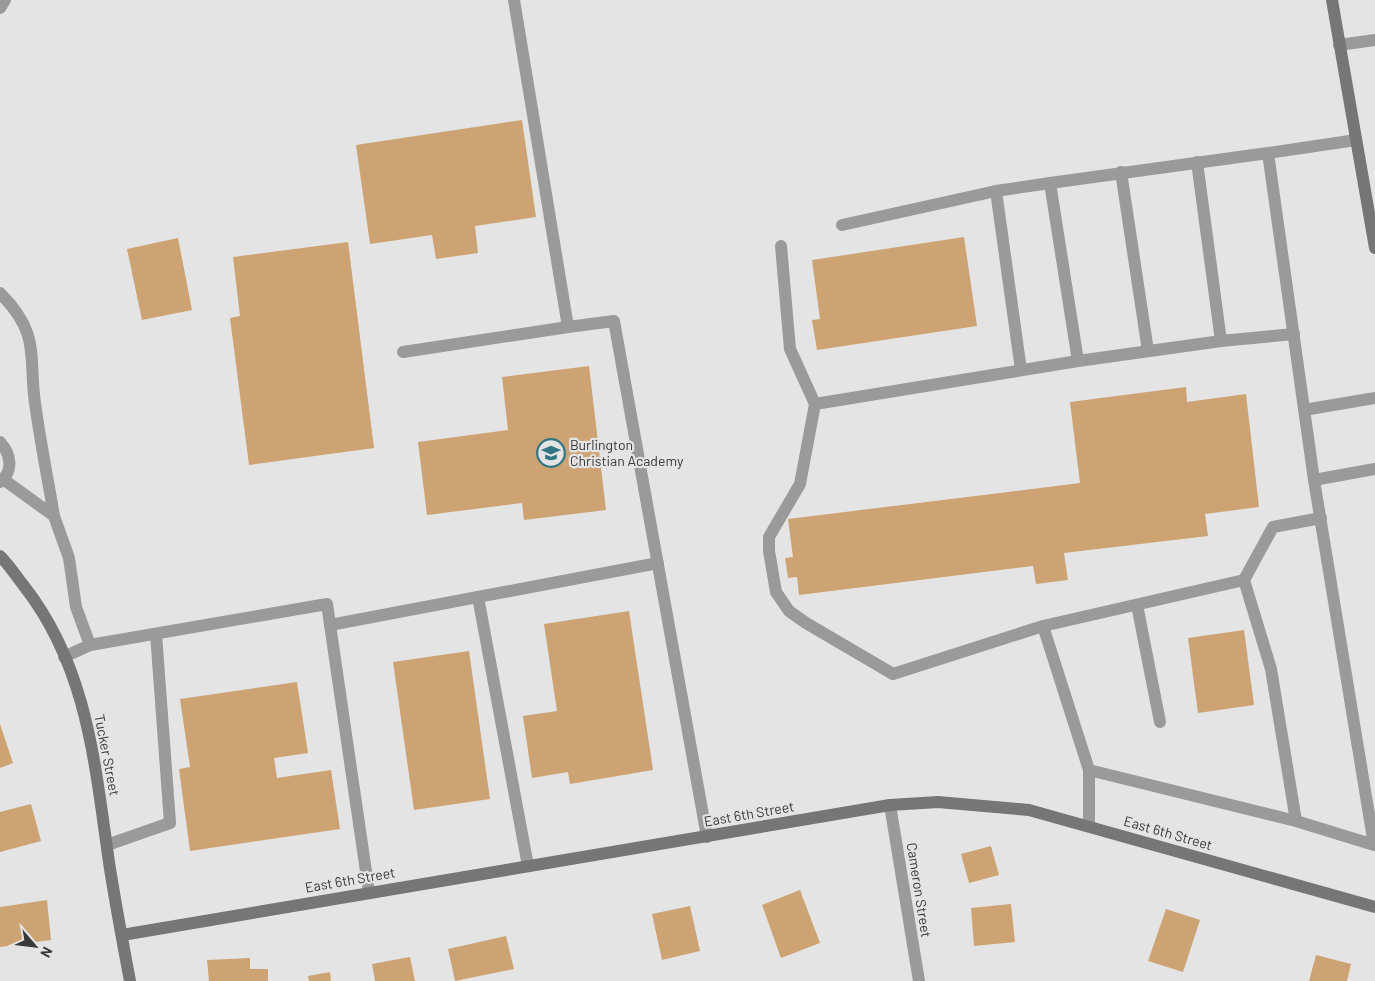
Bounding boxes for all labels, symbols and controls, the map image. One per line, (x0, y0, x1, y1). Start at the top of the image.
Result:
place label: Burlington Christian Academy (570, 436, 684, 469)
school or university icon: Burlington Christian Academy (536, 438, 566, 468)
street label: Tucker Street (91, 713, 124, 797)
street label: East 6th Street (703, 797, 795, 830)
street label: East 6th Street (1122, 812, 1214, 853)
street label: Cameron Street (904, 841, 935, 939)
street label: East 6th Street (304, 863, 396, 896)
north arrow (10, 921, 60, 971)
text: N (37, 944, 57, 960)

